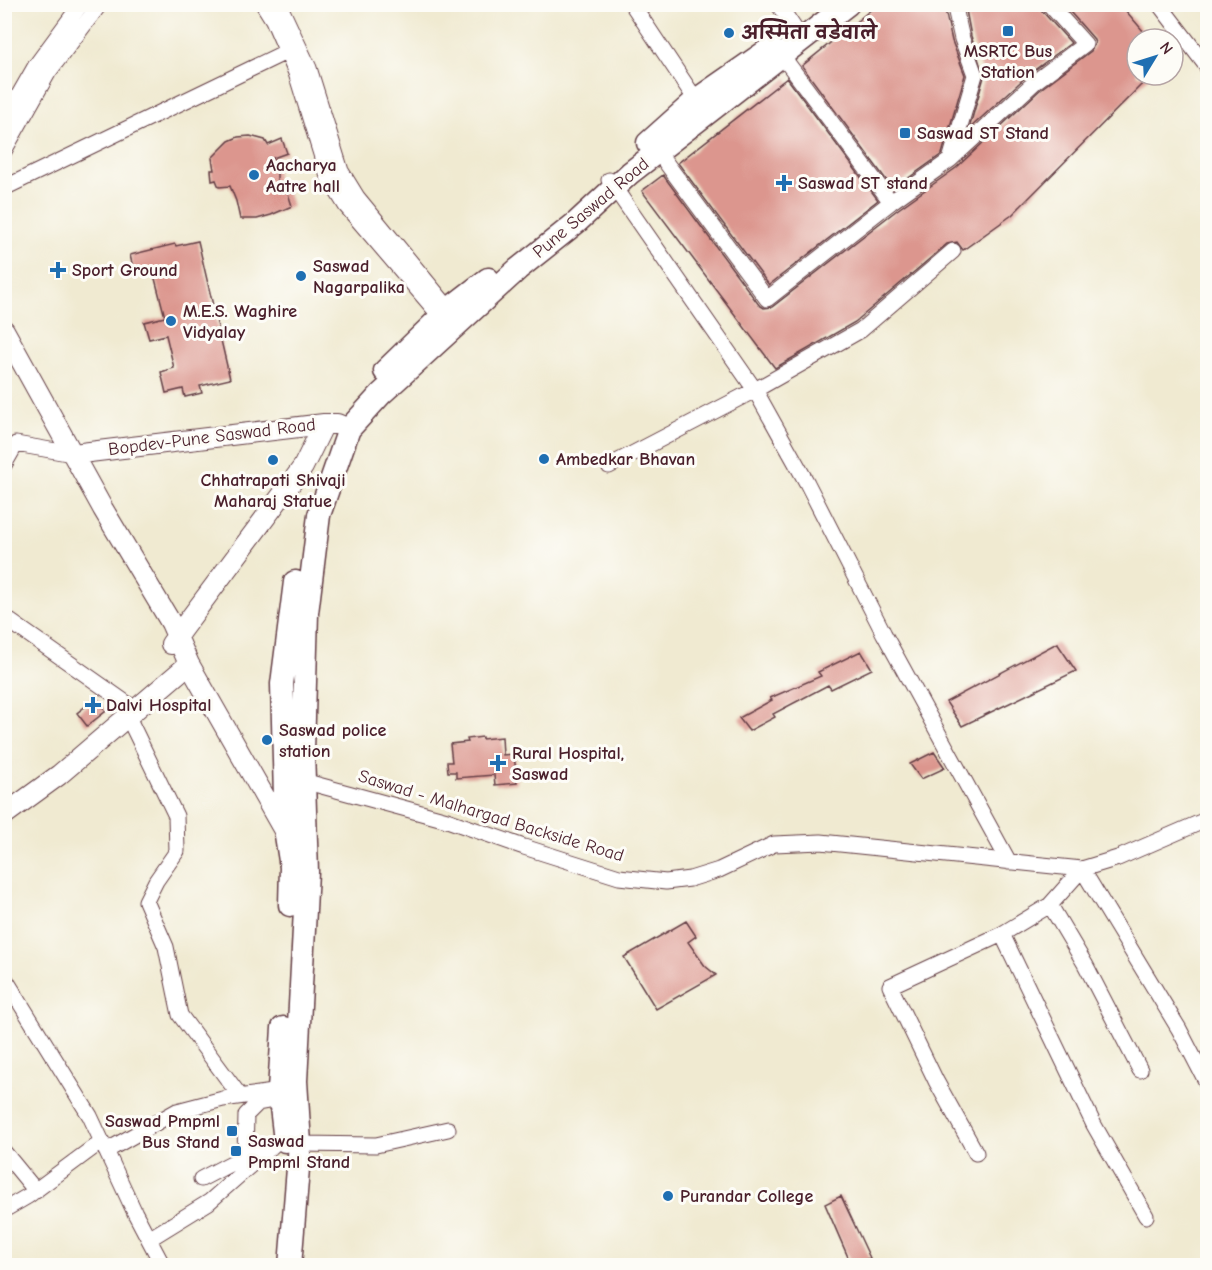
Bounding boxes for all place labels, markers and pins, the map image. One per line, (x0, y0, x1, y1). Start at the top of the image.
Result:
place label: अस्मिता वडेवाले (741, 18, 879, 44)
marker: MSRTC Bus Station (1001, 24, 1015, 38)
marker: अस्मिता वडेवाले (722, 26, 736, 40)
place label: MSRTC Bus Station (964, 41, 1053, 83)
place label: Saswad ST Stand (917, 123, 1049, 144)
marker: Saswad ST Stand (898, 126, 912, 140)
place label: Aacharya Aatre hall (266, 155, 340, 197)
marker: Aacharya Aatre hall (247, 168, 261, 182)
place label: Saswad ST stand (798, 173, 928, 194)
marker: Saswad ST stand (775, 174, 793, 192)
place label: Saswad Nagarpalika (313, 256, 405, 298)
place label: Sport Ground (72, 260, 178, 281)
marker: Sport Ground (49, 261, 67, 279)
marker: Saswad Nagarpalika (294, 269, 308, 283)
place label: M.E.S. Waghire Vidyalay (183, 301, 297, 343)
marker: M.E.S. Waghire Vidyalay (164, 314, 178, 328)
place label: Ambedkar Bhavan (556, 449, 695, 470)
marker: Ambedkar Bhavan (537, 452, 551, 466)
marker: Chhatrapati Shivaji Maharaj Statue (266, 453, 280, 467)
place label: Chhatrapati Shivaji Maharaj Statue (200, 470, 346, 512)
place label: Dalvi Hospital (106, 695, 211, 716)
marker: Dalvi Hospital (84, 696, 102, 714)
place label: Saswad police station (279, 720, 386, 762)
marker: Saswad police station (260, 733, 274, 747)
place label: Rural Hospital, Saswad (512, 743, 624, 785)
marker: Rural Hospital, Saswad (489, 754, 507, 772)
place label: Saswad Pmpml Bus Stand (105, 1111, 220, 1153)
marker: Saswad Pmpml Bus Stand (225, 1124, 239, 1138)
place label: Saswad Pmpml Stand (248, 1131, 350, 1173)
marker: Saswad Pmpml Stand (229, 1144, 243, 1158)
place label: Purandar College (680, 1186, 813, 1207)
marker: Purandar College (661, 1189, 675, 1203)

